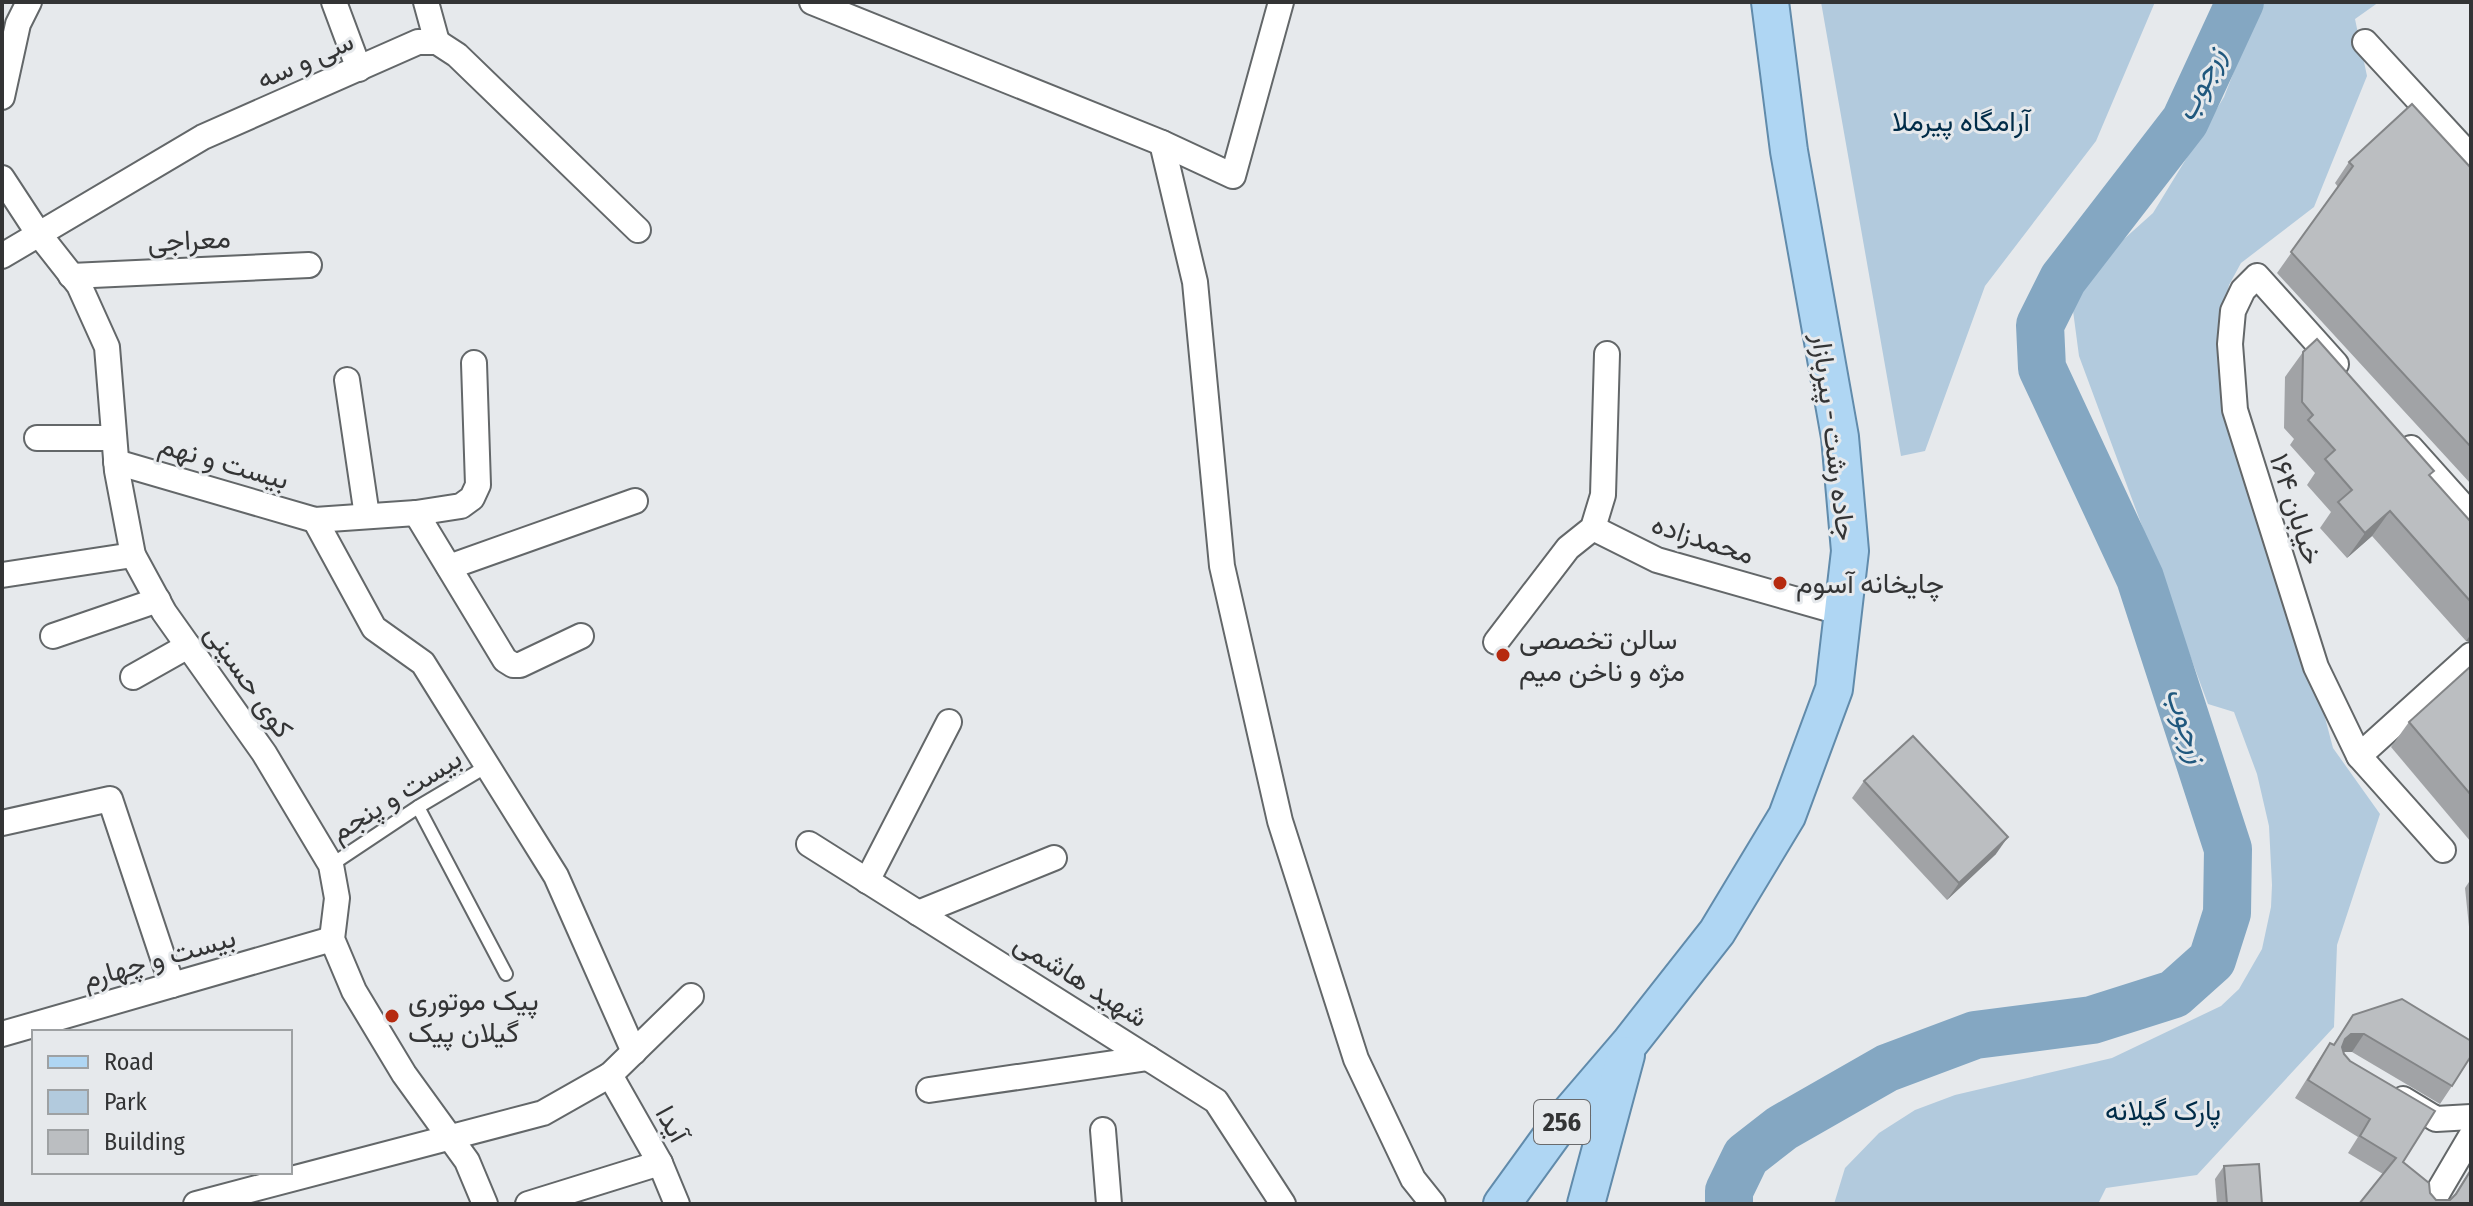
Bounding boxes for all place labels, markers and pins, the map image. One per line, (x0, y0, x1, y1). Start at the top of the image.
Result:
place label: چایخانه آسوم (1796, 567, 1944, 602)
marker: چایخانه آسوم (1771, 574, 1789, 592)
place label: سالن تخصصی مژه و ناخن میم (1519, 623, 1685, 690)
marker: سالن تخصصی مژه و ناخن میم (1494, 646, 1512, 664)
place label: پیک موتوری گیلان پیک (408, 984, 539, 1051)
marker: پیک موتوری گیلان پیک (383, 1007, 401, 1025)

